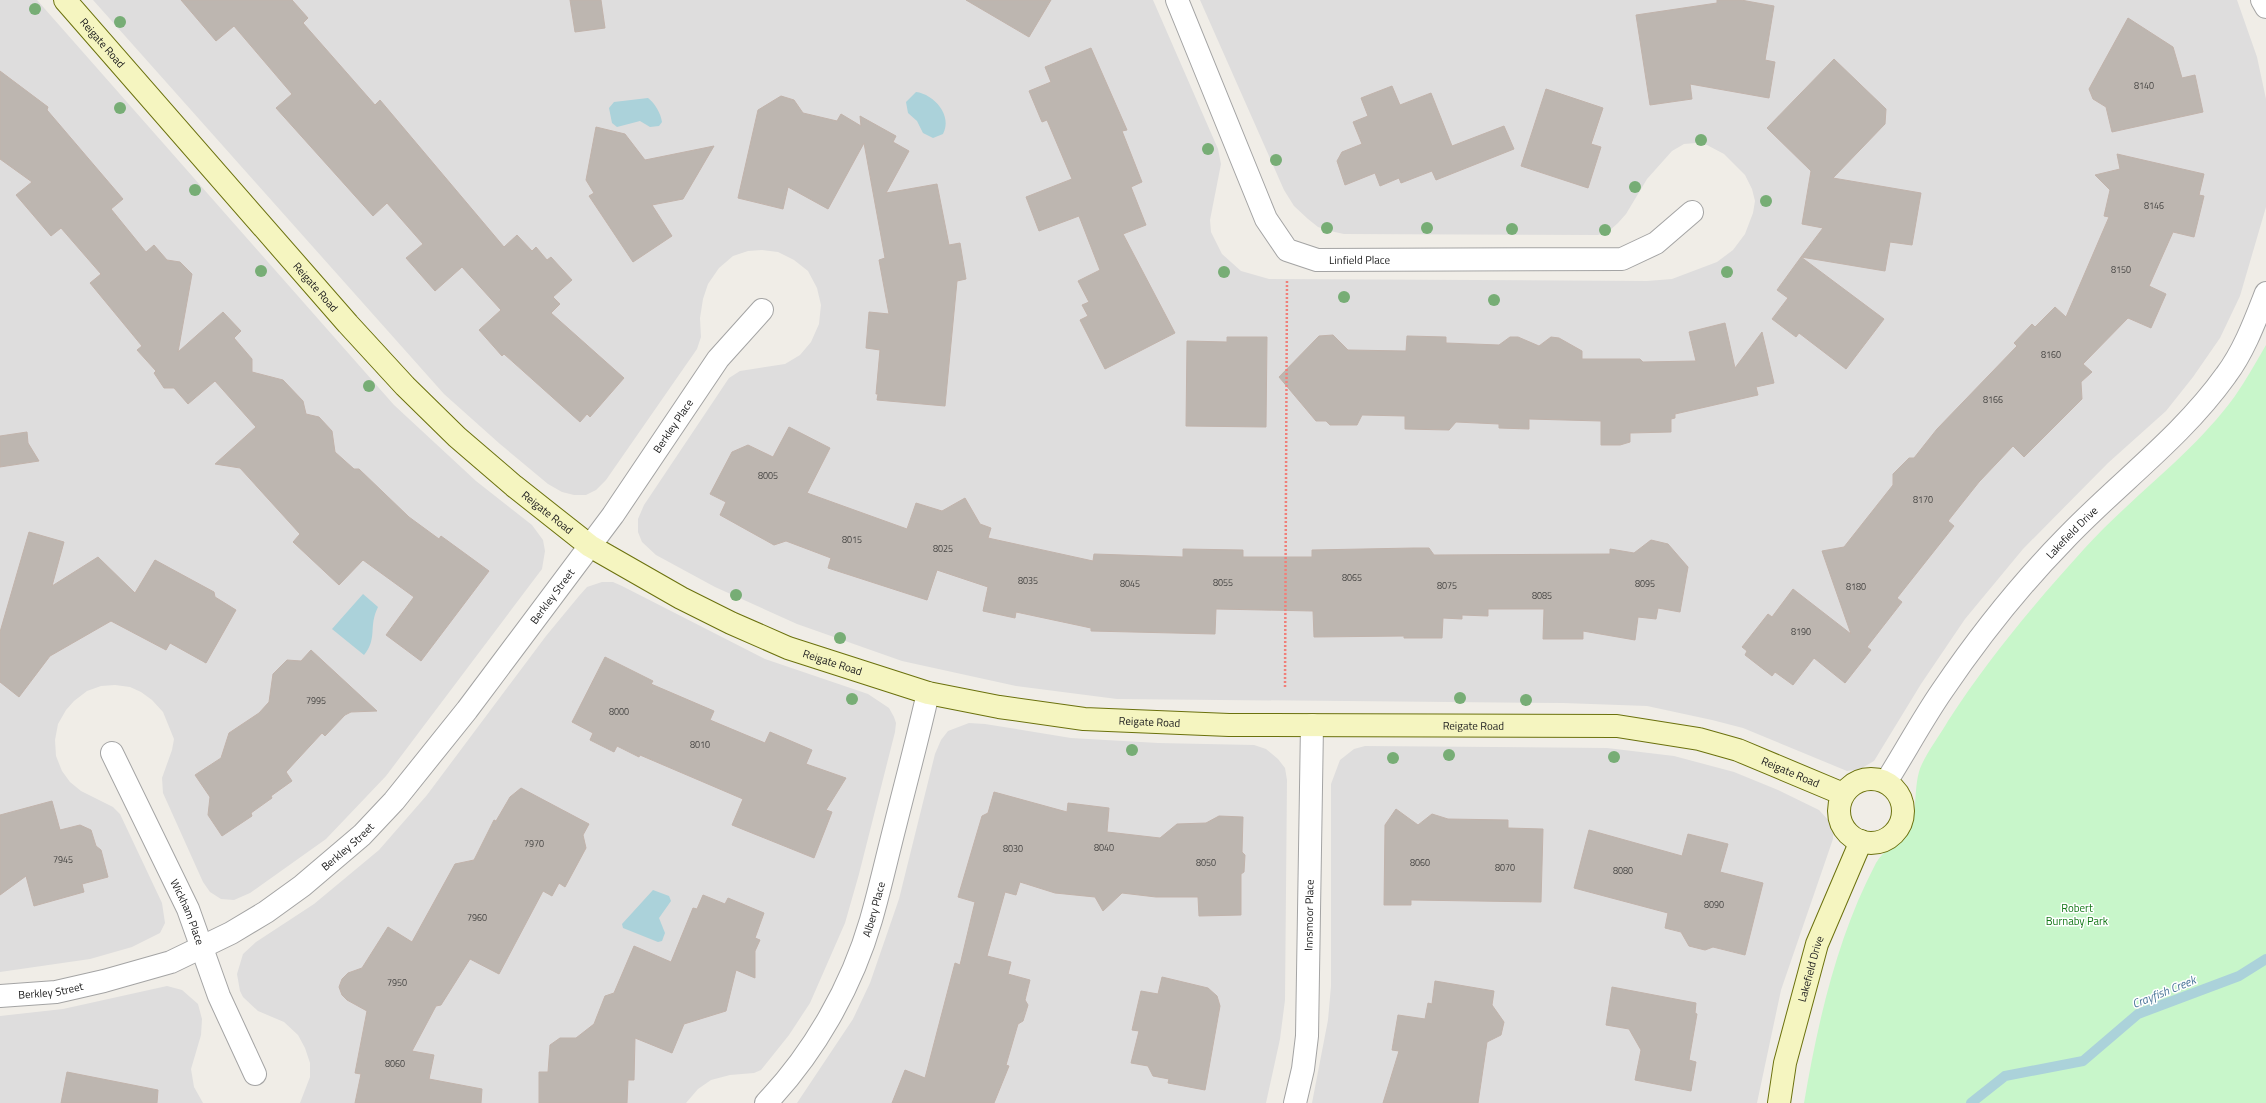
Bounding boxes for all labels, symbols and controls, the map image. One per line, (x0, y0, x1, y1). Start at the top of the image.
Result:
street label: Reigate Road (76, 14, 129, 71)
house number: 8140 (2134, 79, 2154, 92)
house number: 8146 (2144, 199, 2164, 212)
street label: Linfield Place (1329, 252, 1390, 268)
street label: Reigate Road (289, 259, 342, 316)
house number: 8150 (2111, 263, 2131, 276)
house number: 8160 (2041, 348, 2061, 361)
house number: 8166 (1983, 393, 2003, 406)
street label: Berkley Place (649, 395, 697, 456)
house number: 8005 (758, 469, 778, 482)
street label: Reigate Road (518, 487, 577, 538)
house number: 8170 (1913, 493, 1933, 506)
street label: Lakefield Drive (2042, 502, 2102, 562)
house number: 8015 (842, 533, 862, 546)
house number: 8025 (933, 542, 953, 555)
street label: Berkley Street (526, 565, 578, 627)
house number: 8065 (1342, 571, 1362, 584)
house number: 8035 (1018, 574, 1038, 587)
house number: 8055 (1213, 576, 1233, 589)
house number: 8045 (1120, 577, 1140, 590)
house number: 8095 (1635, 577, 1655, 590)
house number: 8075 (1437, 579, 1457, 592)
house number: 8180 (1846, 580, 1866, 593)
house number: 8085 (1532, 589, 1552, 602)
house number: 8190 (1791, 625, 1811, 638)
street label: Reigate Road (801, 645, 864, 679)
house number: 7995 (306, 694, 326, 707)
house number: 8000 (609, 705, 629, 718)
street label: Reigate Road (1118, 712, 1181, 731)
street label: Reigate Road (1443, 718, 1504, 734)
house number: 8010 (690, 738, 710, 751)
street label: Reigate Road (1759, 753, 1822, 791)
street label: Berkley Street (318, 819, 378, 874)
house number: 7970 (524, 837, 544, 850)
house number: 8040 (1094, 841, 1114, 854)
house number: 8030 (1003, 842, 1023, 855)
house number: 7945 (53, 853, 73, 866)
house number: 8050 (1196, 856, 1216, 869)
house number: 8060 (1410, 856, 1430, 869)
house number: 8070 (1495, 861, 1515, 874)
house number: 8080 (1613, 864, 1633, 877)
street label: Wickham Place (167, 876, 208, 947)
street label: Albery Place (858, 879, 889, 939)
street label: Innsmoor Place (1300, 879, 1318, 951)
house number: 8090 (1704, 898, 1724, 911)
park label: Robert Burnaby Park (2046, 900, 2109, 929)
house number: 7960 (467, 911, 487, 924)
street label: Lakefield Drive (1794, 933, 1828, 1004)
water label: Crayfish Creek (2129, 970, 2200, 1013)
house number: 7950 (387, 976, 407, 989)
street label: Berkley Street (18, 978, 85, 1003)
house number: 8060 (385, 1057, 405, 1070)

